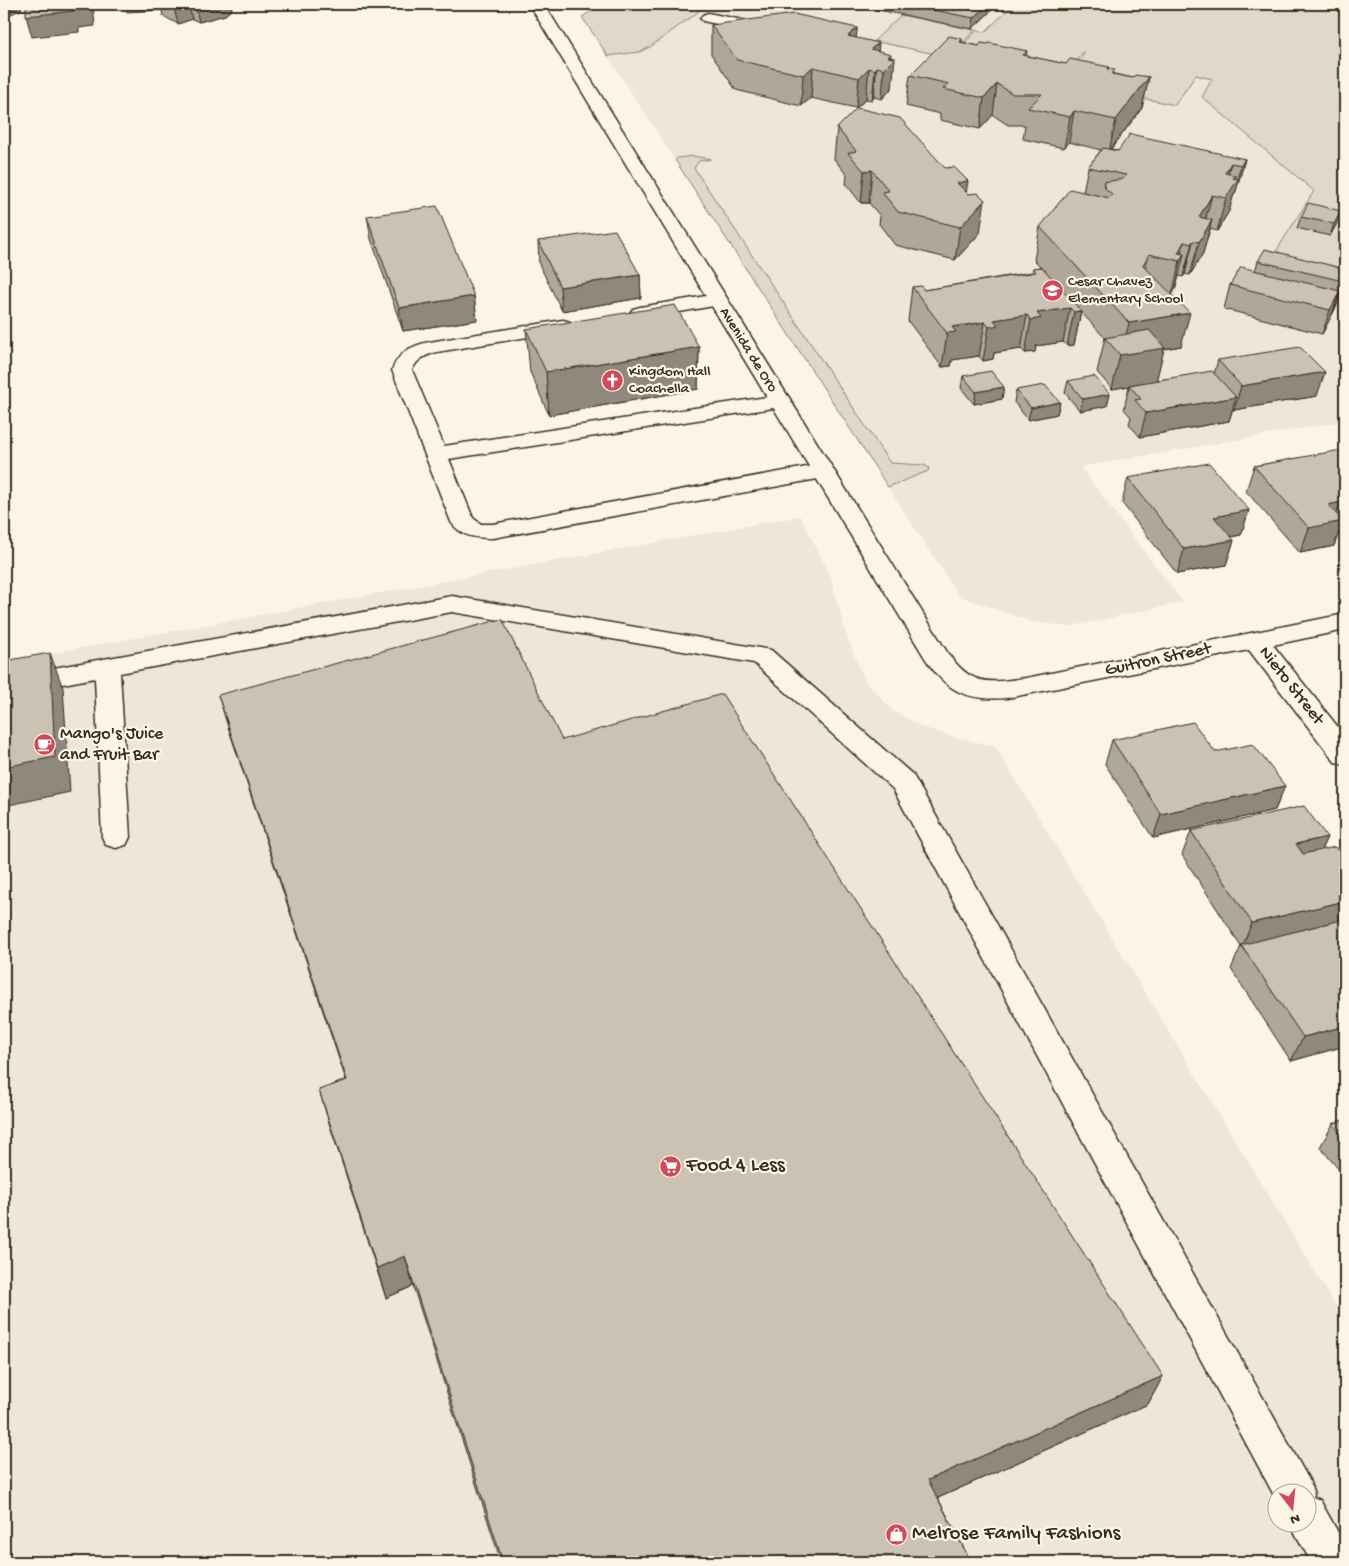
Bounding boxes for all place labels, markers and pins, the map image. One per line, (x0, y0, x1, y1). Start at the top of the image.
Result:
place label: Cesar Chavez Elementary School (1068, 273, 1184, 308)
school or university icon: Cesar Chavez Elementary School (1040, 279, 1064, 303)
place label: Kingdom Hall Coachella (629, 363, 710, 398)
church icon: Kingdom Hall Coachella (601, 369, 625, 393)
place label: Mango's Juice and Fruit Bar (60, 724, 164, 766)
cafe icon: Mango's Juice and Fruit Bar (32, 732, 56, 756)
supermarket icon: Food 4 Less (658, 1154, 682, 1178)
place label: Food 4 Less (685, 1154, 786, 1179)
shop icon: Melrose Family Fashions (884, 1522, 908, 1546)
place label: Melrose Family Fashions (912, 1522, 1122, 1547)

